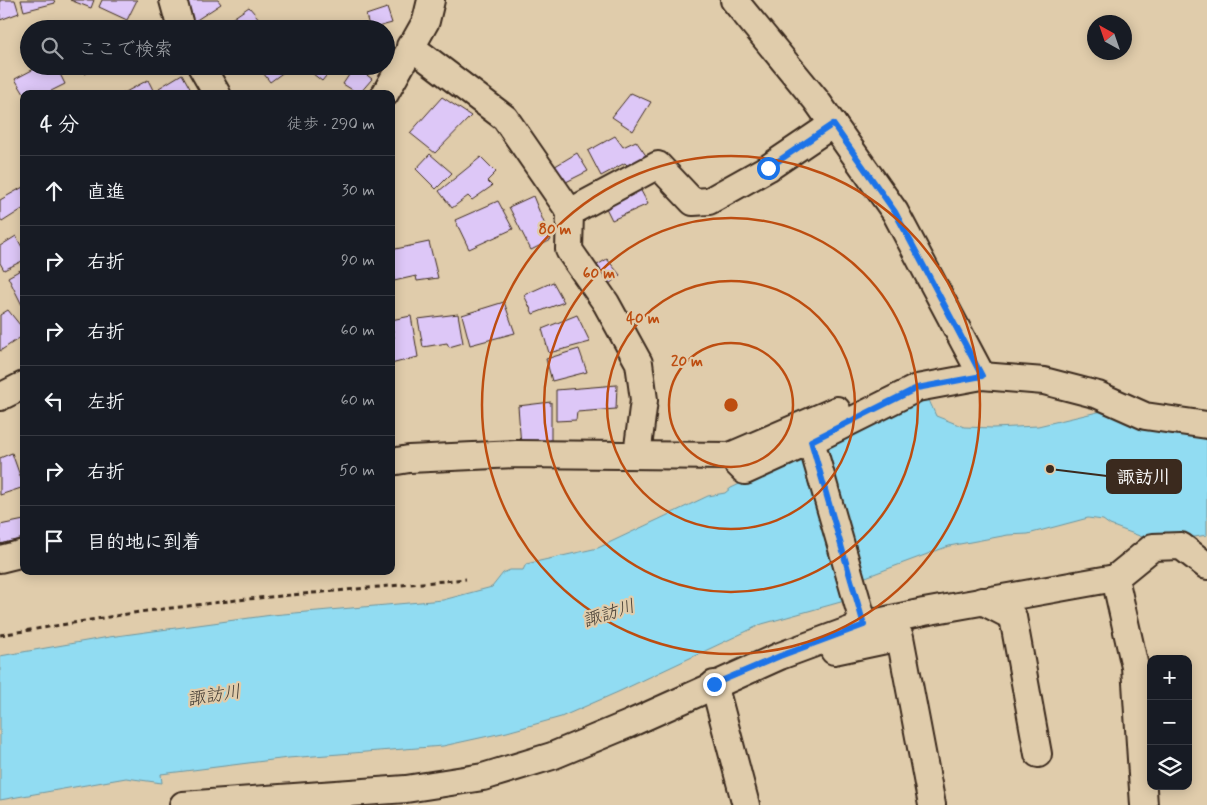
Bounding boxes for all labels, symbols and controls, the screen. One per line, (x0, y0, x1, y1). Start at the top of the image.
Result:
north arrow (1087, 15, 1132, 60)
search box (20, 20, 395, 75)
icon: search (38, 34, 66, 62)
text: ここで検索 (78, 37, 173, 62)
text: 4 分 (40, 111, 79, 139)
text: 徒歩 · 290 m (287, 114, 375, 135)
route start (757, 157, 780, 180)
icon: ahead (40, 177, 68, 205)
text: 直進 (87, 180, 125, 205)
text: 30 m (342, 180, 375, 201)
text: 80 m (538, 220, 572, 240)
icon: right (40, 247, 68, 275)
text: 右折 (87, 250, 125, 275)
text: 90 m (341, 250, 375, 271)
text: 60 m (583, 264, 615, 284)
text: 40 m (626, 309, 660, 329)
icon: right (40, 317, 68, 345)
text: 右折 (87, 320, 125, 345)
text: 60 m (341, 320, 375, 341)
text: 20 m (671, 352, 703, 372)
icon: left (40, 387, 68, 415)
text: 左折 (87, 390, 125, 415)
text: 60 m (341, 390, 375, 411)
centre of rings (722, 396, 740, 414)
icon: right (40, 457, 68, 485)
text: 右折 (87, 460, 125, 485)
text: 50 m (339, 460, 375, 481)
callout: 諏訪川 (1107, 460, 1181, 493)
text: 諏訪川 (1117, 466, 1171, 490)
icon: arrive (40, 527, 68, 555)
text: 目的地に到着 (87, 530, 201, 555)
water label: 諏訪川 (580, 594, 638, 634)
map controls (1147, 655, 1192, 790)
button: + (1147, 655, 1192, 700)
route end (703, 673, 726, 696)
water label: 諏訪川 (185, 680, 243, 712)
button: − (1147, 700, 1192, 745)
button: layers (1147, 745, 1192, 790)

